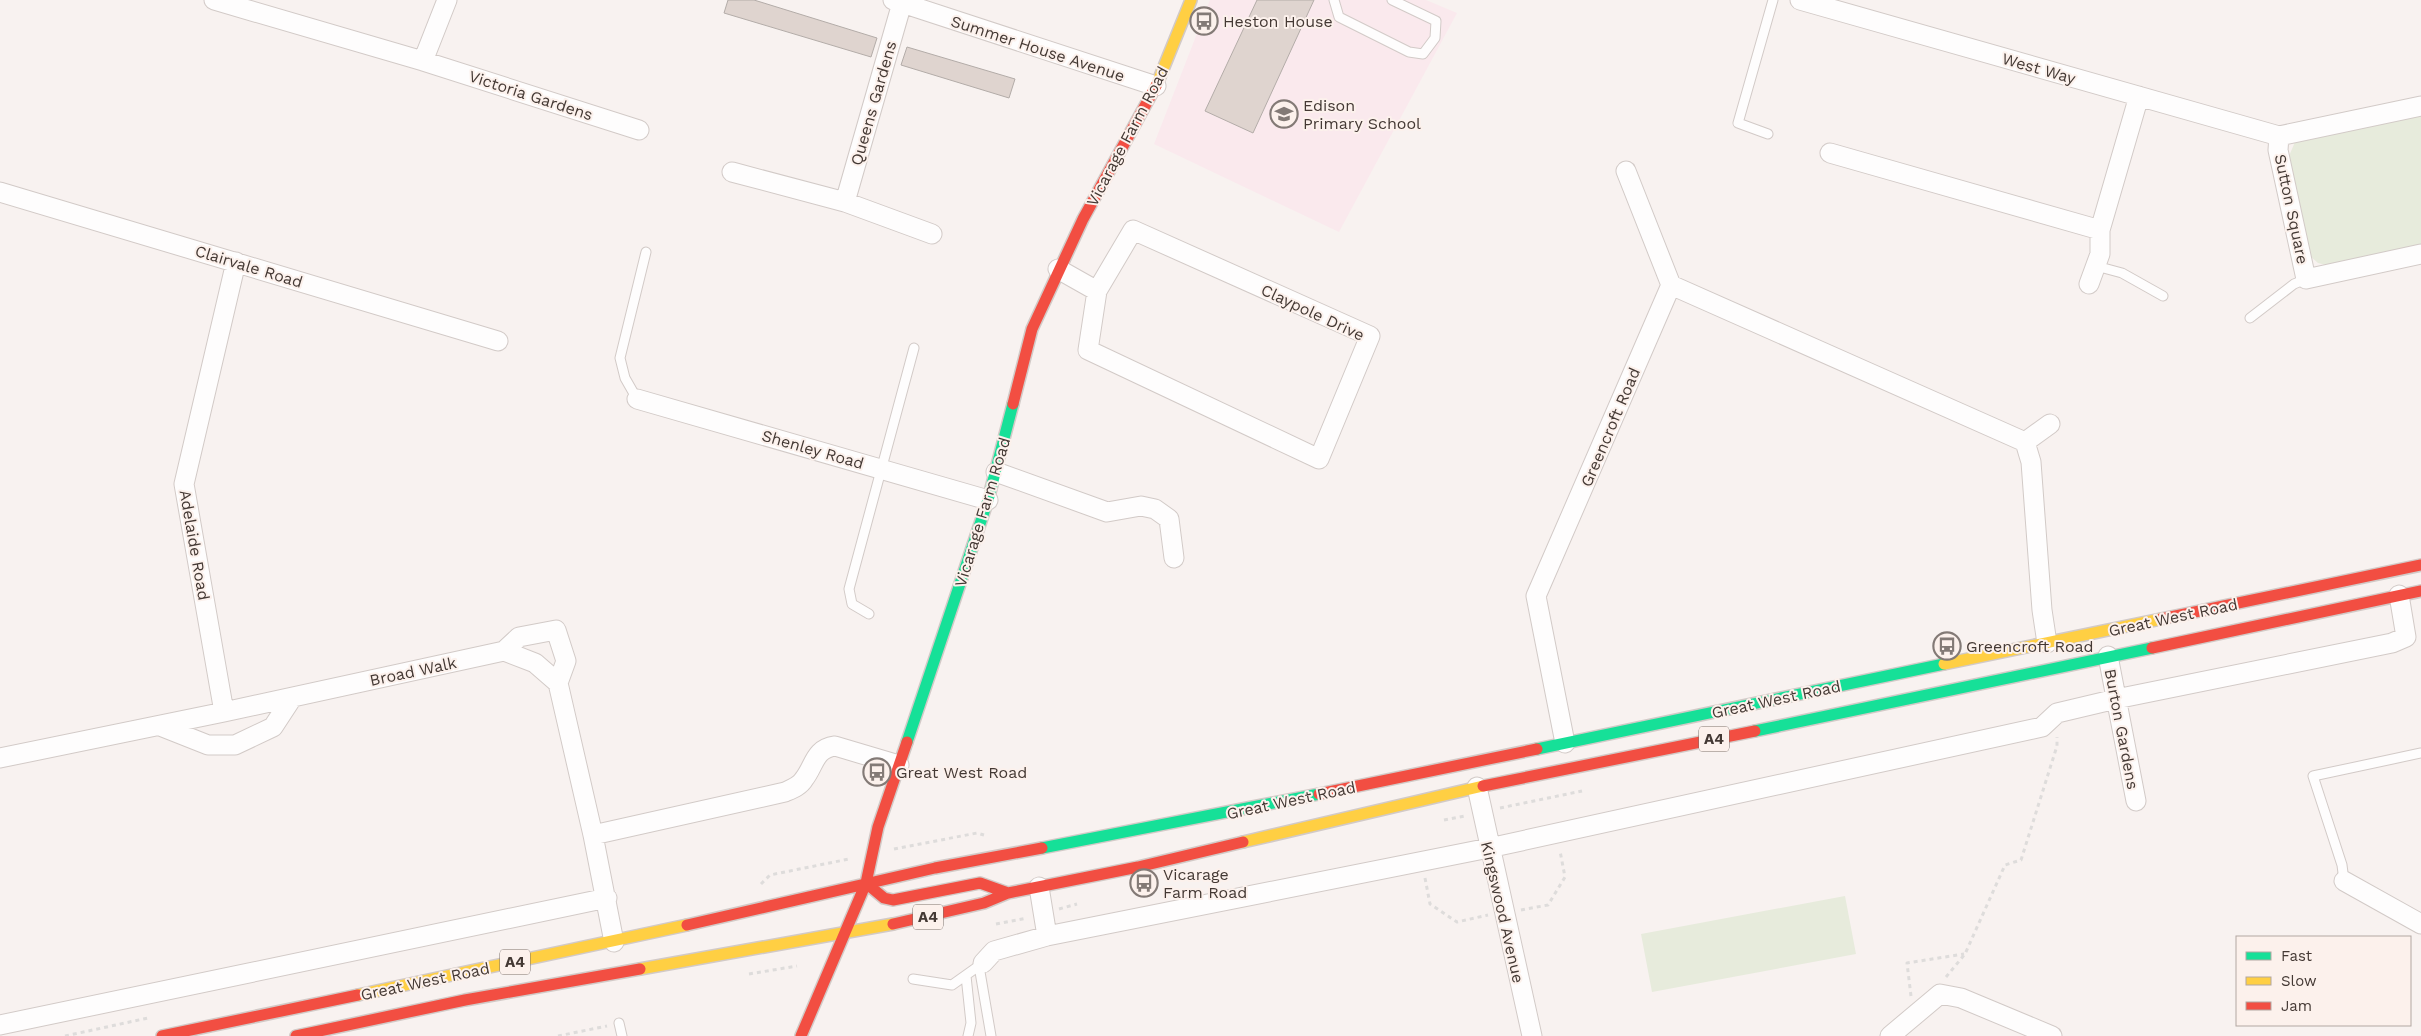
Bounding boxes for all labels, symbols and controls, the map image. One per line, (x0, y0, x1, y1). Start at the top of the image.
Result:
bus stop icon: Heston House (1189, 6, 1219, 36)
street label: Summer House Avenue (949, 11, 1127, 86)
place label: Heston House (1223, 12, 1333, 31)
street label: Queens Gardens (847, 39, 900, 168)
street label: West Way (2000, 49, 2079, 88)
street label: Vicarage Farm Road (1083, 63, 1172, 209)
street label: Victoria Gardens (466, 66, 595, 124)
place label: Edison Primary School (1303, 96, 1421, 133)
school or university icon: Edison Primary School (1269, 99, 1299, 129)
street label: Sutton Square (2271, 152, 2312, 266)
street label: Clairvale Road (193, 241, 305, 292)
street label: Claypole Drive (1258, 280, 1367, 345)
street label: Greencroft Road (1577, 365, 1644, 490)
street label: Shenley Road (760, 426, 866, 473)
street label: Vicarage Farm Road (951, 435, 1014, 589)
street label: Adelaide Road (175, 488, 214, 602)
street label: Great West Road (2107, 595, 2239, 640)
bus stop icon: Greencroft Road (1932, 631, 1962, 661)
place label: Greencroft Road (1966, 637, 2094, 656)
street label: Broad Walk (368, 653, 458, 690)
street label: Burton Gardens (2100, 667, 2143, 791)
street label: Great West Road (1710, 677, 1842, 722)
road number: A4 (1699, 726, 1729, 752)
bus stop icon: Great West Road (862, 757, 892, 787)
place label: Great West Road (896, 763, 1027, 782)
street label: Great West Road (1225, 778, 1357, 823)
street label: Kingswood Avenue (1477, 839, 1528, 985)
place label: Vicarage Farm Road (1163, 865, 1247, 902)
bus stop icon: Vicarage Farm Road (1129, 868, 1159, 898)
road number: A4 (913, 904, 943, 930)
legend (2236, 936, 2411, 1026)
text: Fast (2281, 947, 2313, 965)
road number: A4 (500, 950, 530, 974)
street label: Great West Road (359, 959, 491, 1004)
text: Slow (2281, 972, 2317, 990)
text: Jam (2281, 997, 2312, 1015)

